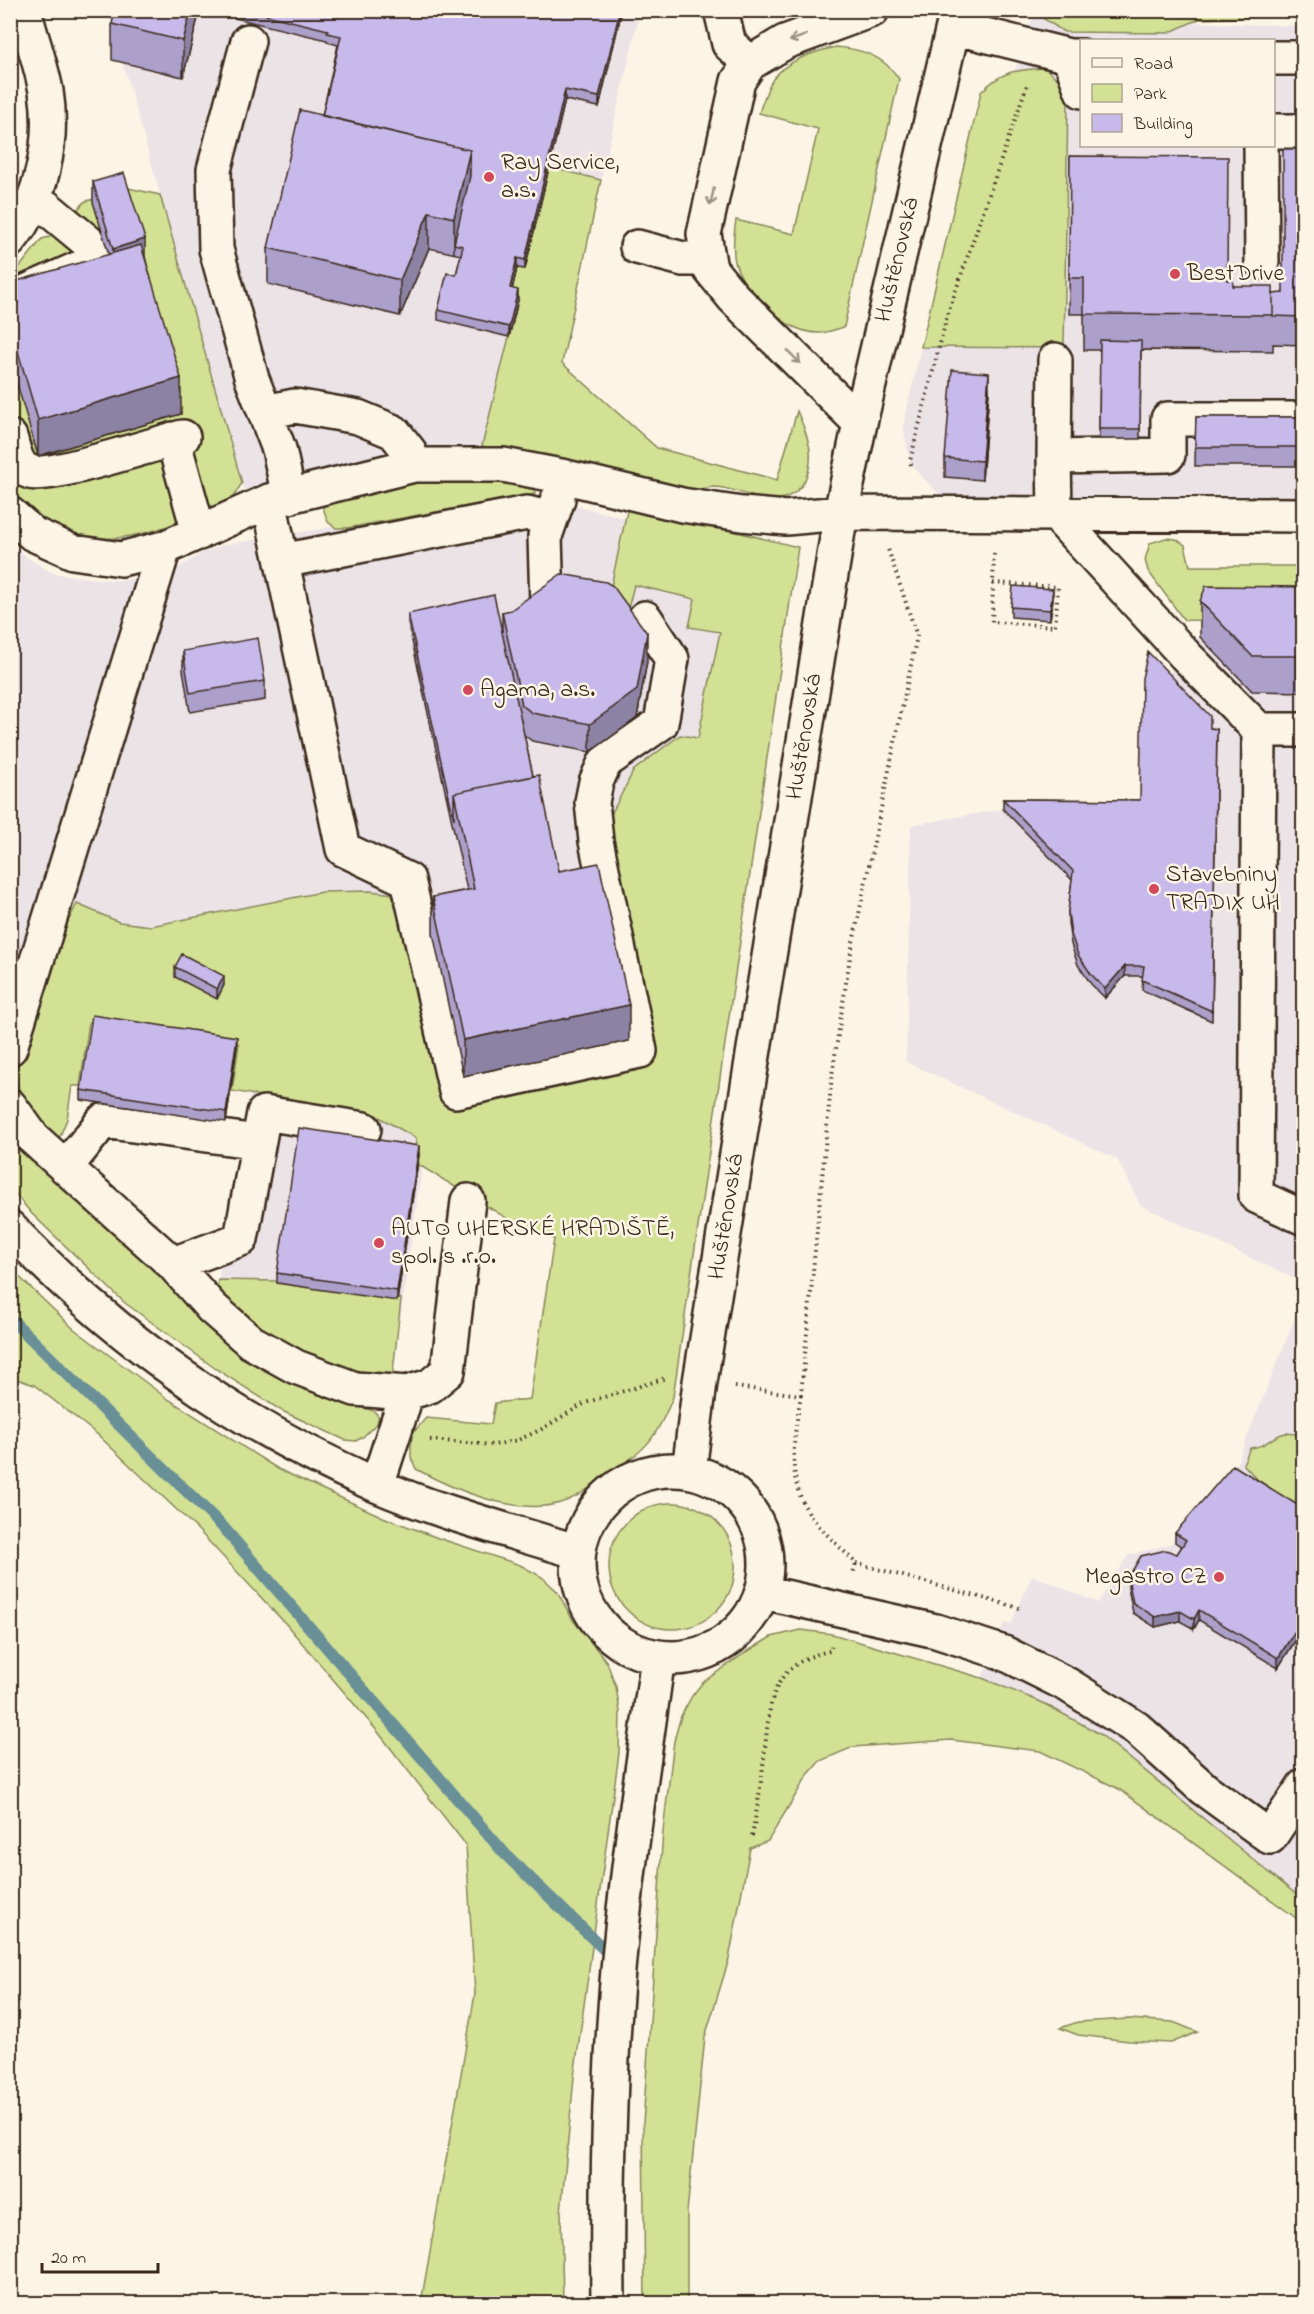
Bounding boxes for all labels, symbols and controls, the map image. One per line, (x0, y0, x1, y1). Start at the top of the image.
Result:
one-way arrow (789, 33, 808, 44)
legend (1080, 39, 1275, 147)
text: Road (1134, 52, 1173, 78)
text: Park (1134, 82, 1167, 108)
text: Building (1133, 112, 1193, 139)
place label: Ray Service, a.s. (501, 146, 619, 209)
marker: Ray Service, a.s. (482, 170, 496, 184)
one-way arrow (706, 187, 717, 207)
street label: Huštěnovská (867, 194, 929, 326)
place label: BestDrive (1186, 257, 1285, 292)
marker: BestDrive (1168, 267, 1182, 281)
one-way arrow (787, 350, 802, 365)
street label: Huštěnovská (778, 671, 832, 803)
place label: Agama, a.s. (480, 673, 595, 708)
marker: Agama, a.s. (461, 683, 475, 697)
place label: Stavebniny TRADIX UH (1166, 858, 1280, 921)
marker: Stavebniny TRADIX UH (1147, 882, 1161, 896)
street label: Huštěnovská (700, 1151, 754, 1283)
place label: AUTO UHERSKÉ HRADIŠTĚ, spol. s .r.o. (391, 1212, 674, 1275)
marker: AUTO UHERSKÉ HRADIŠTĚ, spol. s .r.o. (372, 1236, 386, 1250)
place label: Megastro CZ (1085, 1560, 1207, 1595)
marker: Megastro CZ (1212, 1570, 1226, 1584)
scale bar (42, 2236, 158, 2274)
text: 20 m (51, 2246, 86, 2272)

